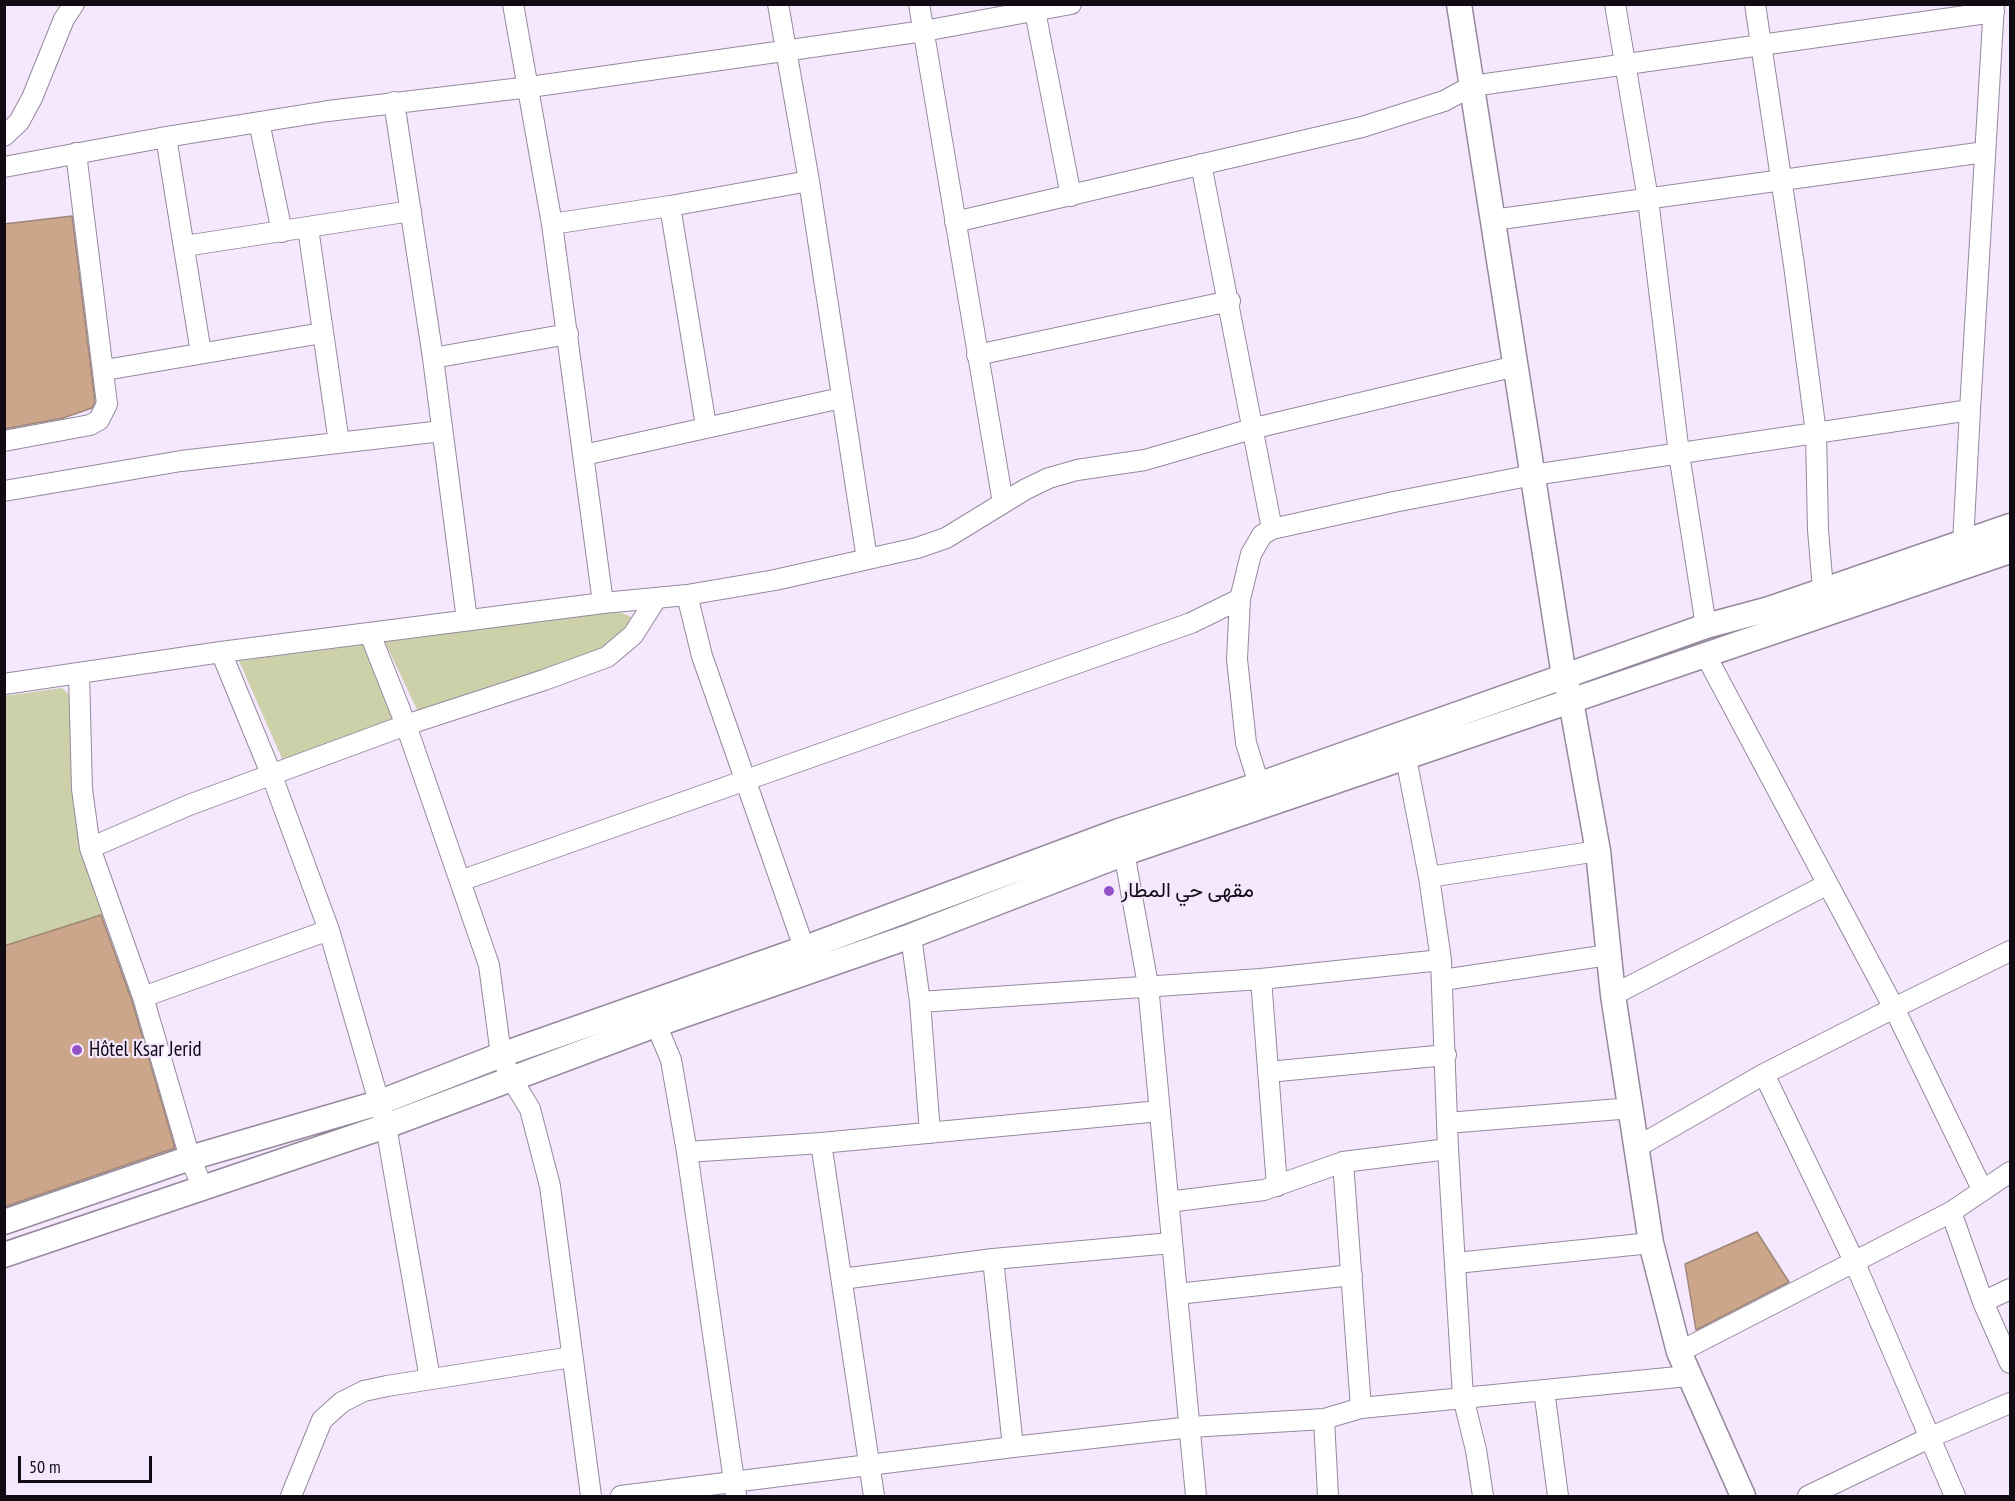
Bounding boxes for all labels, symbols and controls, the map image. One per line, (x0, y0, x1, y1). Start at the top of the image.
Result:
place label: مقهى حي المطار (1121, 878, 1254, 904)
marker: مقهى حي المطار (1102, 884, 1116, 898)
place label: Hôtel Ksar Jerid (89, 1037, 202, 1063)
marker: Hôtel Ksar Jerid (70, 1043, 84, 1057)
scale bar (21, 1444, 154, 1482)
text: 50 m (29, 1455, 61, 1478)

